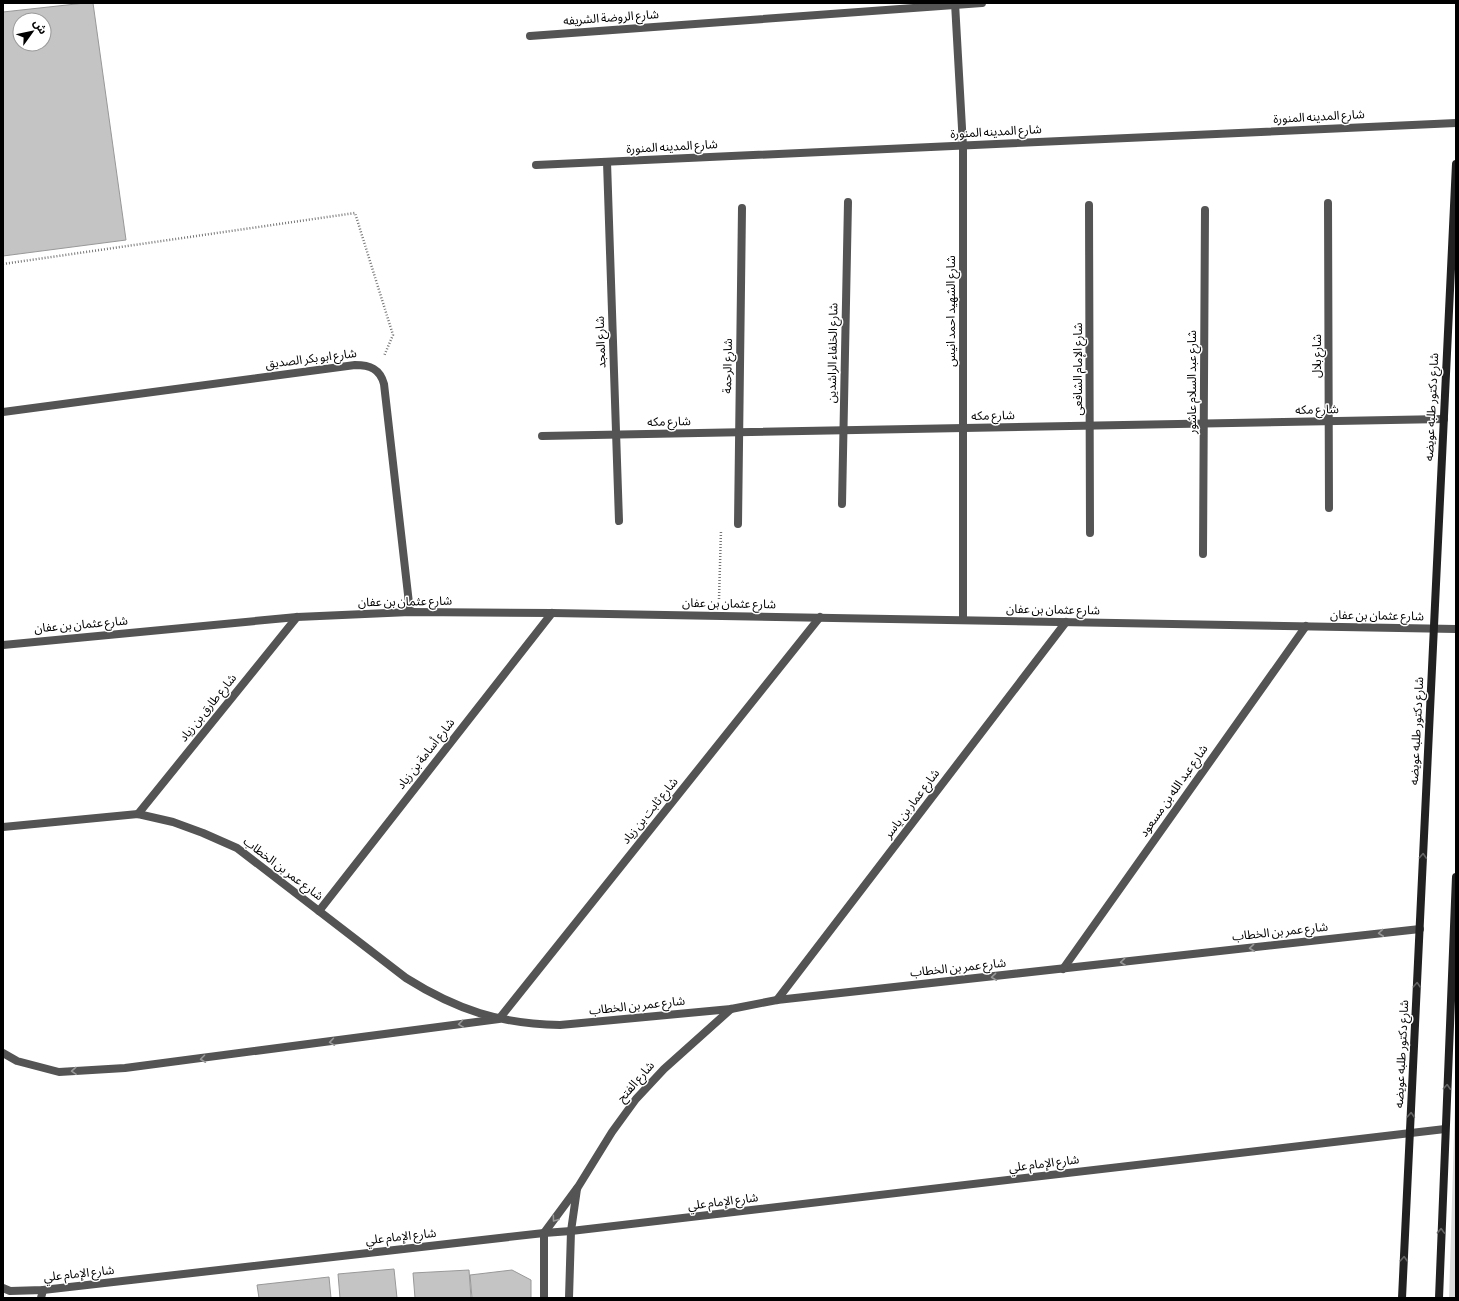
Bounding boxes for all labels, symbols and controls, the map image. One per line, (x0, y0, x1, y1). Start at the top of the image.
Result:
street label: شارع الروضة الشريفه (563, 7, 659, 30)
north arrow (12, 12, 52, 52)
text: ش (30, 17, 50, 37)
street label: شارع المدينه المنورة (1273, 107, 1365, 128)
street label: شارع المدينه المنورة (950, 122, 1042, 143)
street label: شارع المدينه المنورة (626, 137, 718, 158)
street label: شارع الشهيد احمد انيس (944, 255, 960, 367)
street label: شارع الخلفاء الراشدين (825, 303, 842, 403)
street label: شارع المجد (593, 316, 610, 368)
street label: شارع الإمام الشافعى (1071, 323, 1087, 415)
street label: شارع عبد السلام عاشور (1185, 330, 1201, 435)
street label: شارع بلال (1310, 334, 1326, 378)
street label: شارع الرحمة (720, 338, 737, 394)
street label: شارع ابو بكر الصديق (264, 346, 358, 373)
street label: شارع دكتور طلبه عويضه (1422, 352, 1443, 462)
street label: شارع مكه (1295, 402, 1339, 419)
street label: شارع مكه (971, 408, 1015, 425)
street label: شارع مكه (647, 414, 691, 431)
street label: شارع عثمان بن عفان (358, 594, 452, 611)
street label: شارع عثمان بن عفان (682, 596, 776, 613)
street label: شارع عثمان بن عفان (1006, 602, 1100, 619)
street label: شارع عثمان بن عفان (1330, 608, 1424, 625)
street label: شارع عثمان بن عفان (34, 613, 129, 638)
street label: شارع طارق بن زياد (176, 671, 241, 746)
street label: شارع دكتور طلبه عويضه (1407, 676, 1428, 786)
street label: شارع أسامة بن زياد (393, 715, 459, 793)
street label: شارع عبد الله بن مسعود (1137, 742, 1212, 841)
street label: شارع عمار بن ياسر (880, 766, 944, 843)
street label: شارع ثابت بن زياد (619, 775, 682, 848)
street label: شارع عمر بن الخطاب (239, 834, 326, 905)
one-way arrow (1419, 853, 1428, 859)
street label: شارع عمر بن الخطاب (1231, 920, 1329, 945)
one-way arrow (1378, 928, 1384, 937)
one-way arrow (1249, 943, 1255, 952)
street label: شارع عمر بن الخطاب (909, 956, 1007, 981)
one-way arrow (1120, 957, 1126, 966)
one-way arrow (991, 972, 997, 981)
one-way arrow (1413, 982, 1422, 988)
street label: شارع عمر بن الخطاب (588, 994, 686, 1019)
street label: شارع دكتور طلبه عويضه (1392, 999, 1413, 1109)
one-way arrow (458, 1019, 464, 1028)
one-way arrow (329, 1037, 335, 1046)
one-way arrow (200, 1054, 206, 1063)
street label: شارع الفتح (614, 1058, 659, 1106)
one-way arrow (71, 1067, 77, 1075)
one-way arrow (1442, 1084, 1451, 1090)
one-way arrow (1407, 1112, 1416, 1118)
street label: شارع الإمام علي (1008, 1152, 1080, 1178)
street label: شارع الإمام علي (687, 1190, 759, 1216)
one-way arrow (553, 1214, 560, 1221)
street label: شارع الإمام علي (365, 1226, 437, 1250)
one-way arrow (1437, 1228, 1445, 1234)
one-way arrow (1400, 1256, 1408, 1262)
street label: شارع الإمام علي (43, 1263, 115, 1287)

